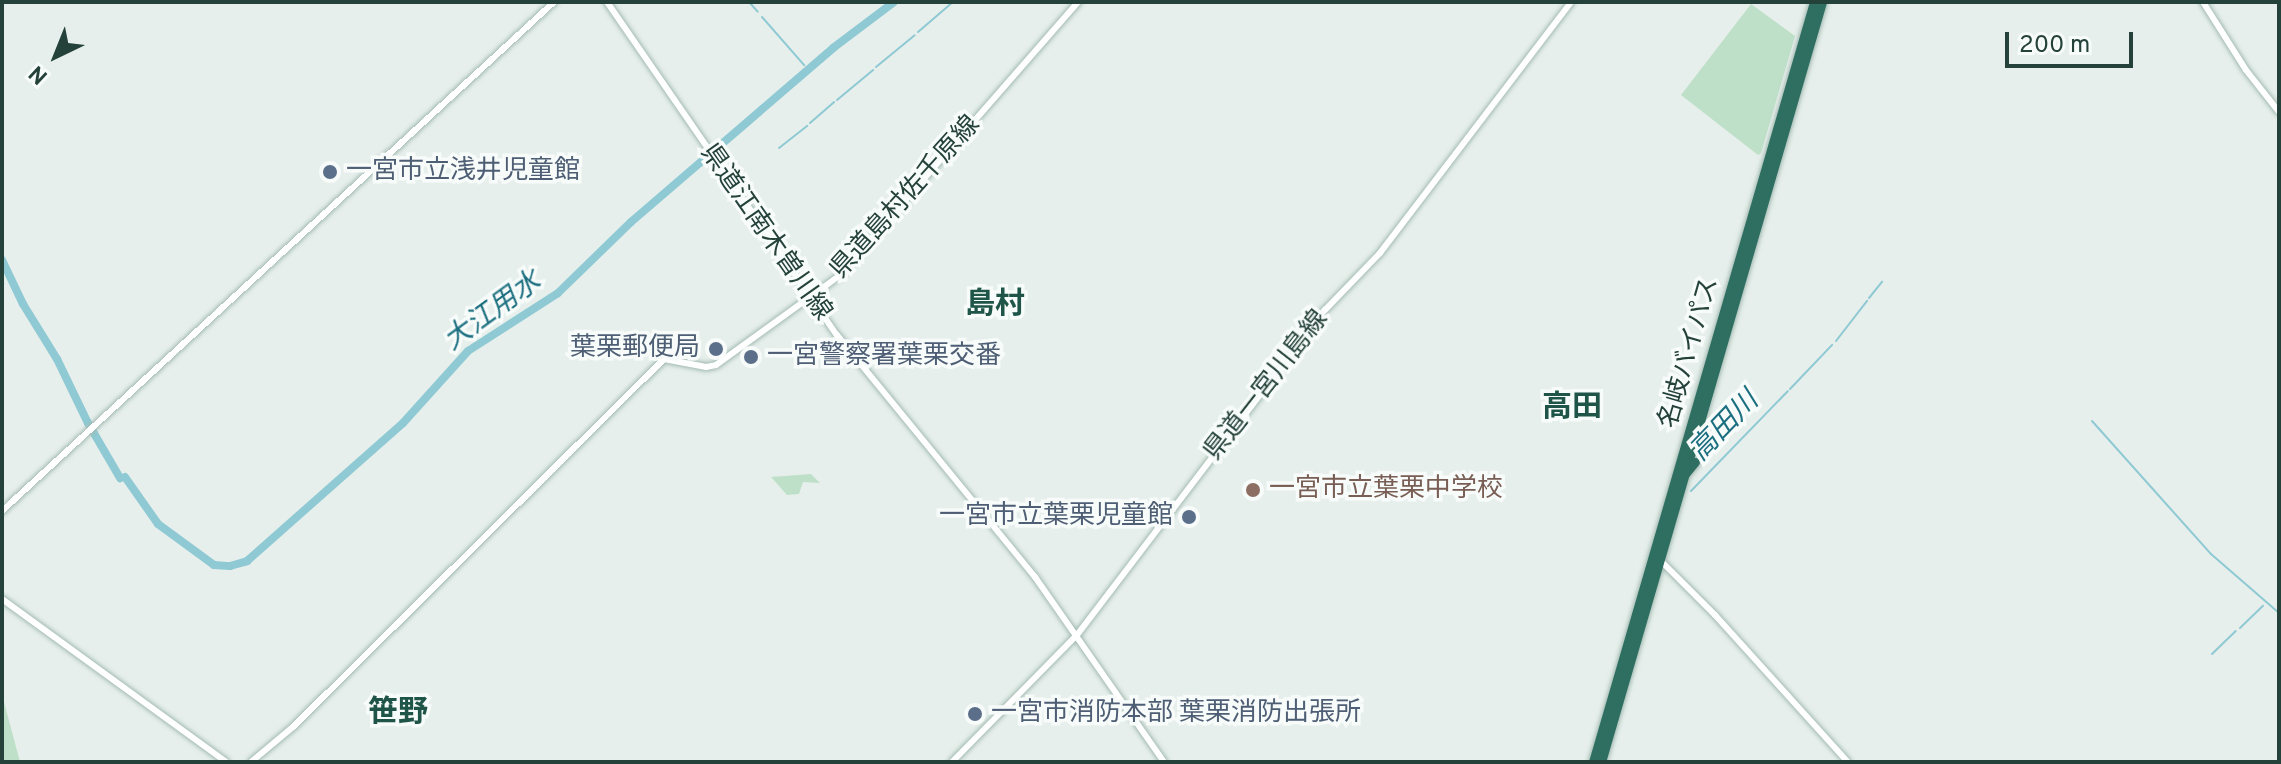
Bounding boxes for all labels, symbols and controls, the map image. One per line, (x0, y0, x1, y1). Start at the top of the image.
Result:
north arrow (16, 16, 96, 96)
scale bar (2009, 16, 2137, 66)
text: 200 m (2019, 31, 2090, 61)
text: N (24, 59, 54, 89)
street label: 県道島村佐千原線 (825, 110, 987, 286)
street label: 県道江南木曽川線 (693, 139, 837, 327)
place label: 一宮市立浅井児童館 (346, 156, 580, 188)
marker: 一宮市立浅井児童館 (321, 163, 339, 181)
water label: 大江用水 (438, 265, 548, 359)
street label: 名岐バイパス (1654, 274, 1726, 432)
district label: 島村 (965, 288, 1025, 324)
street label: 県道一宮川島線 (1199, 305, 1335, 467)
place label: 葉栗郵便局 (570, 333, 700, 365)
marker: 葉栗郵便局 (707, 340, 725, 358)
place label: 一宮警察署葉栗交番 (767, 341, 1001, 373)
marker: 一宮警察署葉栗交番 (742, 348, 760, 366)
water label: 高田川 (1684, 385, 1766, 469)
district label: 高田 (1542, 391, 1602, 427)
place label: 一宮市立葉栗中学校 (1269, 474, 1503, 506)
marker: 一宮市立葉栗中学校 (1244, 481, 1262, 499)
place label: 一宮市立葉栗児童館 (939, 501, 1173, 533)
marker: 一宮市立葉栗児童館 (1180, 508, 1198, 526)
district label: 笹野 (368, 696, 428, 732)
place label: 一宮市消防本部 葉栗消防出張所 (991, 698, 1361, 730)
marker: 一宮市消防本部 葉栗消防出張所 (966, 705, 984, 723)

